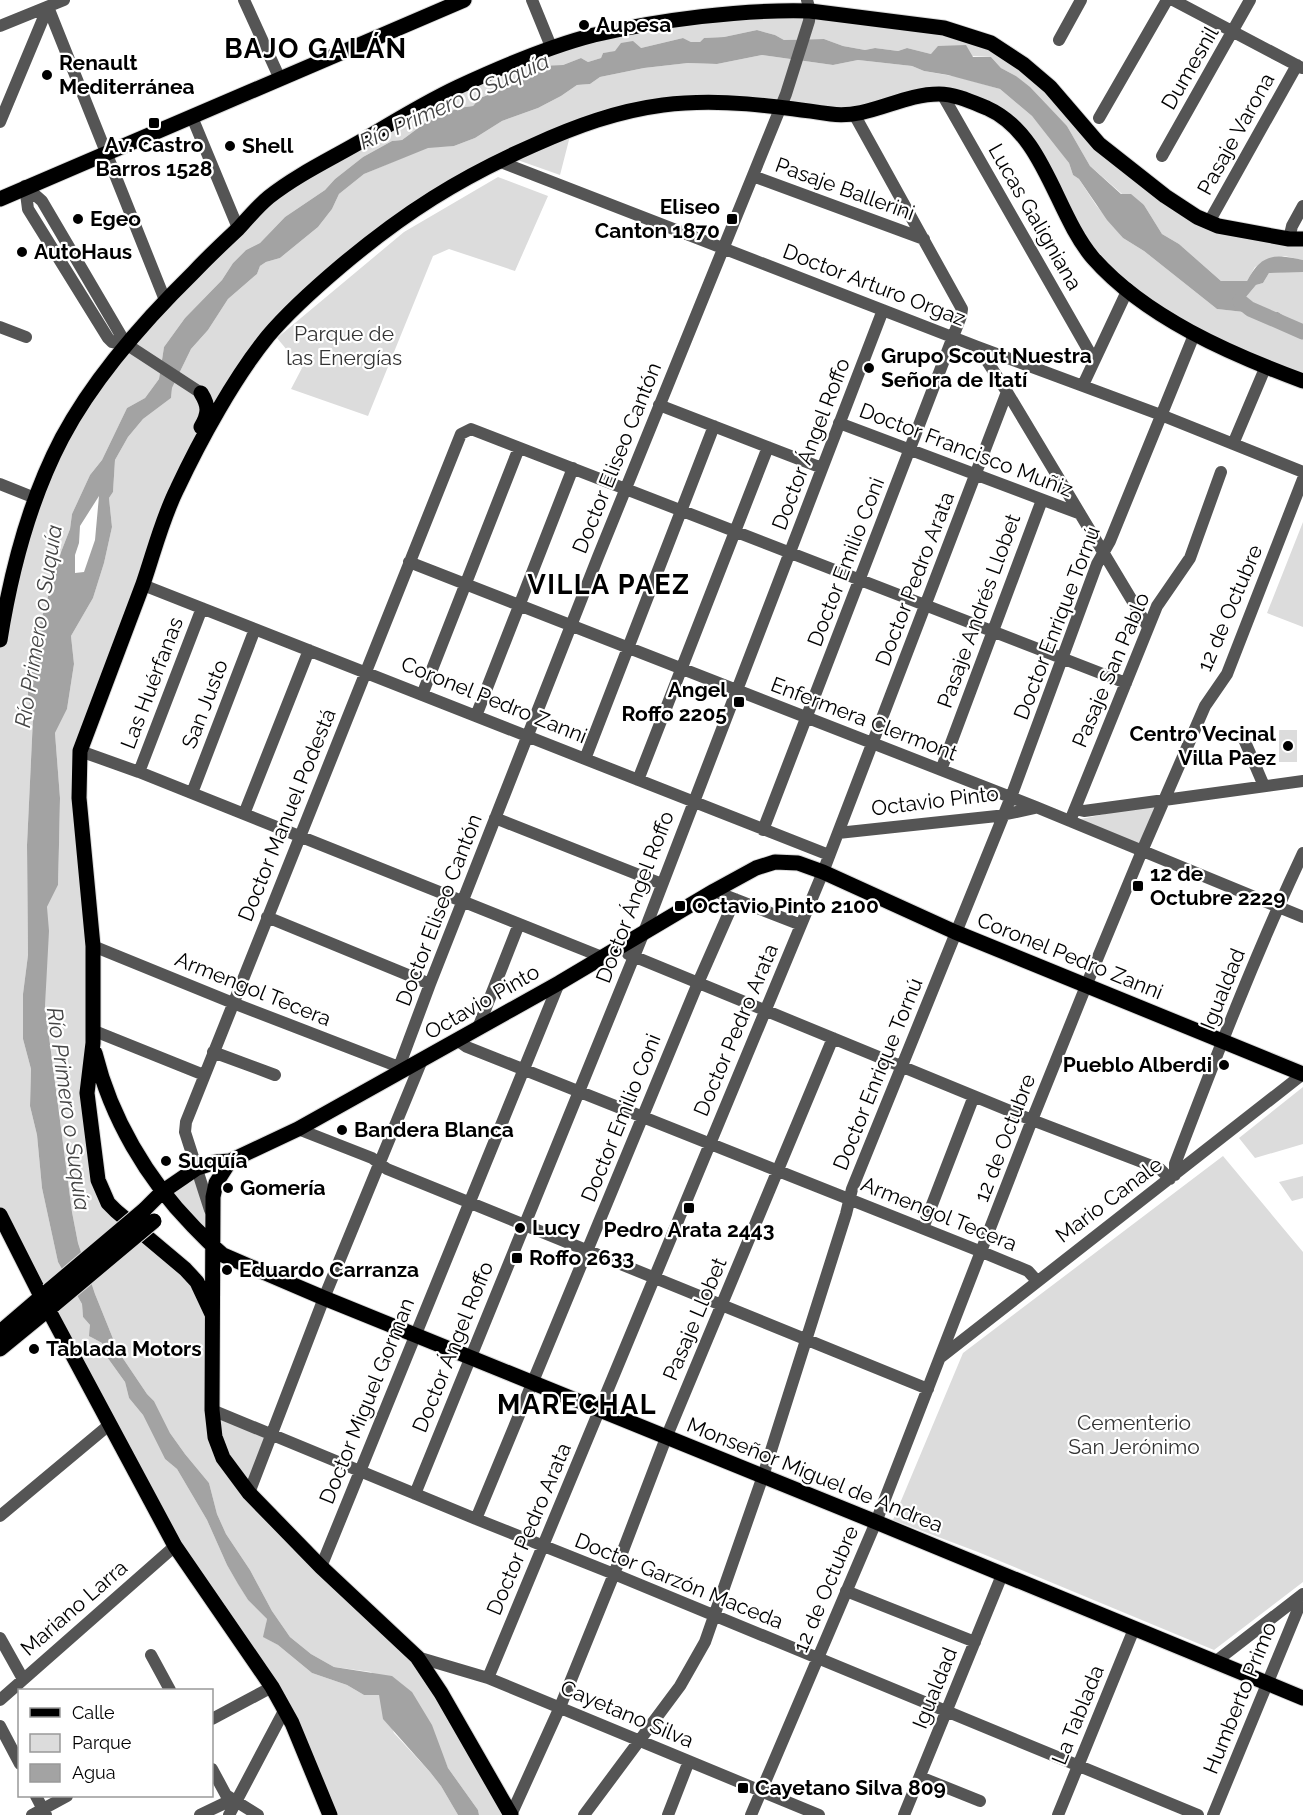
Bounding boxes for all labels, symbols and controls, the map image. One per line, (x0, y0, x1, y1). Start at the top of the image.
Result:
place label: Aupesa (596, 12, 671, 37)
marker: Aupesa (577, 18, 591, 32)
street label: Dumesnil (1156, 22, 1223, 114)
district label: BAJO GALÁN (224, 32, 408, 64)
water label: Río Primero o Suquía (355, 47, 553, 155)
place label: Renault Mediterránea (59, 50, 195, 99)
marker: Renault Mediterránea (40, 68, 54, 82)
street label: Pasaje Varona (1192, 68, 1279, 199)
marker: Av. Castro Barros 1528 (147, 116, 161, 130)
place label: Av. Castro Barros 1528 (95, 132, 213, 181)
place label: Shell (242, 133, 294, 158)
marker: Shell (223, 139, 237, 153)
street label: Lucas Galigniana (983, 139, 1087, 294)
street label: Pasaje Ballerini (772, 152, 918, 225)
place label: Eliseo Canton 1870 (595, 194, 720, 243)
place label: Egeo (90, 206, 141, 231)
marker: Egeo (71, 212, 85, 226)
marker: Eliseo Canton 1870 (725, 212, 739, 226)
street label: Doctor Arturo Orgaz (779, 238, 969, 331)
place label: AutoHaus (34, 239, 132, 264)
marker: AutoHaus (15, 245, 29, 259)
park label: Parque de las Energías (286, 321, 402, 370)
place label: Grupo Scout Nuestra Señora de Itatí (881, 343, 1092, 392)
street label: Doctor Ángel Roffo (766, 354, 855, 533)
street label: Doctor Eliseo Cantón (567, 359, 666, 557)
marker: Grupo Scout Nuestra Señora de Itatí (862, 361, 876, 375)
street label: Doctor Francisco Muñiz (856, 397, 1077, 502)
street label: Doctor Emilio Coni (802, 474, 889, 650)
street label: Doctor Pedro Arata (870, 488, 959, 669)
street label: Pasaje Andrés Llobet (932, 510, 1025, 711)
water label: Río Primero o Suquía (9, 523, 67, 729)
street label: Doctor Enrique Tornú (1008, 523, 1105, 723)
street label: 12 de Octubre (1192, 541, 1267, 675)
district label: VILLA PAEZ (527, 569, 691, 600)
street label: Pasaje San Pablo (1067, 589, 1154, 751)
street label: Las Huérfanas (115, 613, 188, 752)
street label: Coronel Pedro Zanni (398, 651, 591, 748)
street label: San Justo (176, 656, 233, 752)
street label: Enfermera Clermont (767, 671, 961, 766)
place label: Angel Roffo 2205 (621, 677, 727, 726)
marker: Angel Roffo 2205 (732, 695, 746, 709)
street label: Doctor Manuel Podestá (232, 705, 341, 925)
place label: Centro Vecinal Villa Paez (1129, 721, 1276, 770)
marker: Centro Vecinal Villa Paez (1281, 739, 1295, 753)
street label: Octavio Pinto (870, 780, 1000, 821)
street label: Doctor Ángel Roffo (590, 807, 679, 986)
street label: Doctor Eliseo Cantón (390, 810, 487, 1009)
place label: 12 de Octubre 2229 (1150, 861, 1286, 910)
marker: 12 de Octubre 2229 (1131, 879, 1145, 893)
place label: Octavio Pinto 2100 (692, 893, 879, 918)
marker: Octavio Pinto 2100 (673, 899, 687, 913)
street label: Coronel Pedro Zanni (974, 907, 1167, 1004)
street label: Doctor Pedro Arata (688, 940, 783, 1120)
street label: Igualdad (1195, 945, 1250, 1033)
street label: Armengol Tecera (172, 946, 335, 1031)
street label: Octavio Pinto (420, 959, 544, 1044)
street label: Doctor Enrique Tornú (828, 974, 928, 1174)
water label: Río Primero o Suquía (42, 1006, 96, 1212)
street label: Doctor Emilio Coni (575, 1030, 666, 1205)
place label: Pueblo Alberdi (1063, 1052, 1212, 1077)
marker: Pueblo Alberdi (1217, 1058, 1231, 1072)
street label: 12 de Octubre (969, 1070, 1040, 1205)
place label: Bandera Blanca (354, 1117, 514, 1142)
marker: Bandera Blanca (335, 1123, 349, 1137)
place label: Suquía (178, 1148, 248, 1173)
street label: Mario Canale (1050, 1151, 1167, 1248)
marker: Suquía (159, 1154, 173, 1168)
street label: Armengol Tecera (858, 1171, 1021, 1256)
place label: Gomería (240, 1175, 326, 1200)
marker: Gomería (221, 1181, 235, 1195)
marker: Pedro Arata 2443 (682, 1201, 696, 1215)
place label: Lucy (532, 1215, 581, 1240)
place label: Pedro Arata 2443 (604, 1217, 774, 1242)
marker: Lucy (513, 1221, 527, 1235)
place label: Roffo 2633 (529, 1245, 634, 1270)
marker: Roffo 2633 (510, 1251, 524, 1265)
street label: Pasaje Llobet (657, 1254, 732, 1384)
place label: Eduardo Carranza (239, 1257, 419, 1282)
street label: Doctor Ángel Roffo (407, 1258, 498, 1436)
marker: Eduardo Carranza (220, 1263, 234, 1277)
street label: Doctor Miguel Gorman (314, 1294, 419, 1507)
place label: Tablada Motors (46, 1336, 202, 1361)
marker: Tablada Motors (27, 1342, 41, 1356)
district label: MARECHAL (497, 1389, 657, 1420)
park label: Cementerio San Jerónimo (1068, 1410, 1200, 1459)
street label: Monseñor Miguel de Andrea (683, 1412, 947, 1537)
street label: Doctor Pedro Arata (481, 1439, 576, 1619)
street label: 12 de Octubre (788, 1522, 863, 1656)
street label: Doctor Garzón Maceda (571, 1527, 787, 1634)
street label: Mariano Larra (15, 1555, 132, 1661)
street label: Humberto Primo (1198, 1618, 1281, 1777)
street label: Igualdad (907, 1644, 962, 1732)
street label: La Tablada (1046, 1661, 1109, 1768)
street label: Cayetano Silva (557, 1674, 698, 1753)
legend (18, 1689, 213, 1797)
text: Calle (72, 1702, 115, 1723)
text: Parque (72, 1732, 132, 1753)
text: Agua (72, 1762, 116, 1783)
place label: Cayetano Silva 809 (755, 1775, 946, 1800)
marker: Cayetano Silva 809 (736, 1781, 750, 1795)

